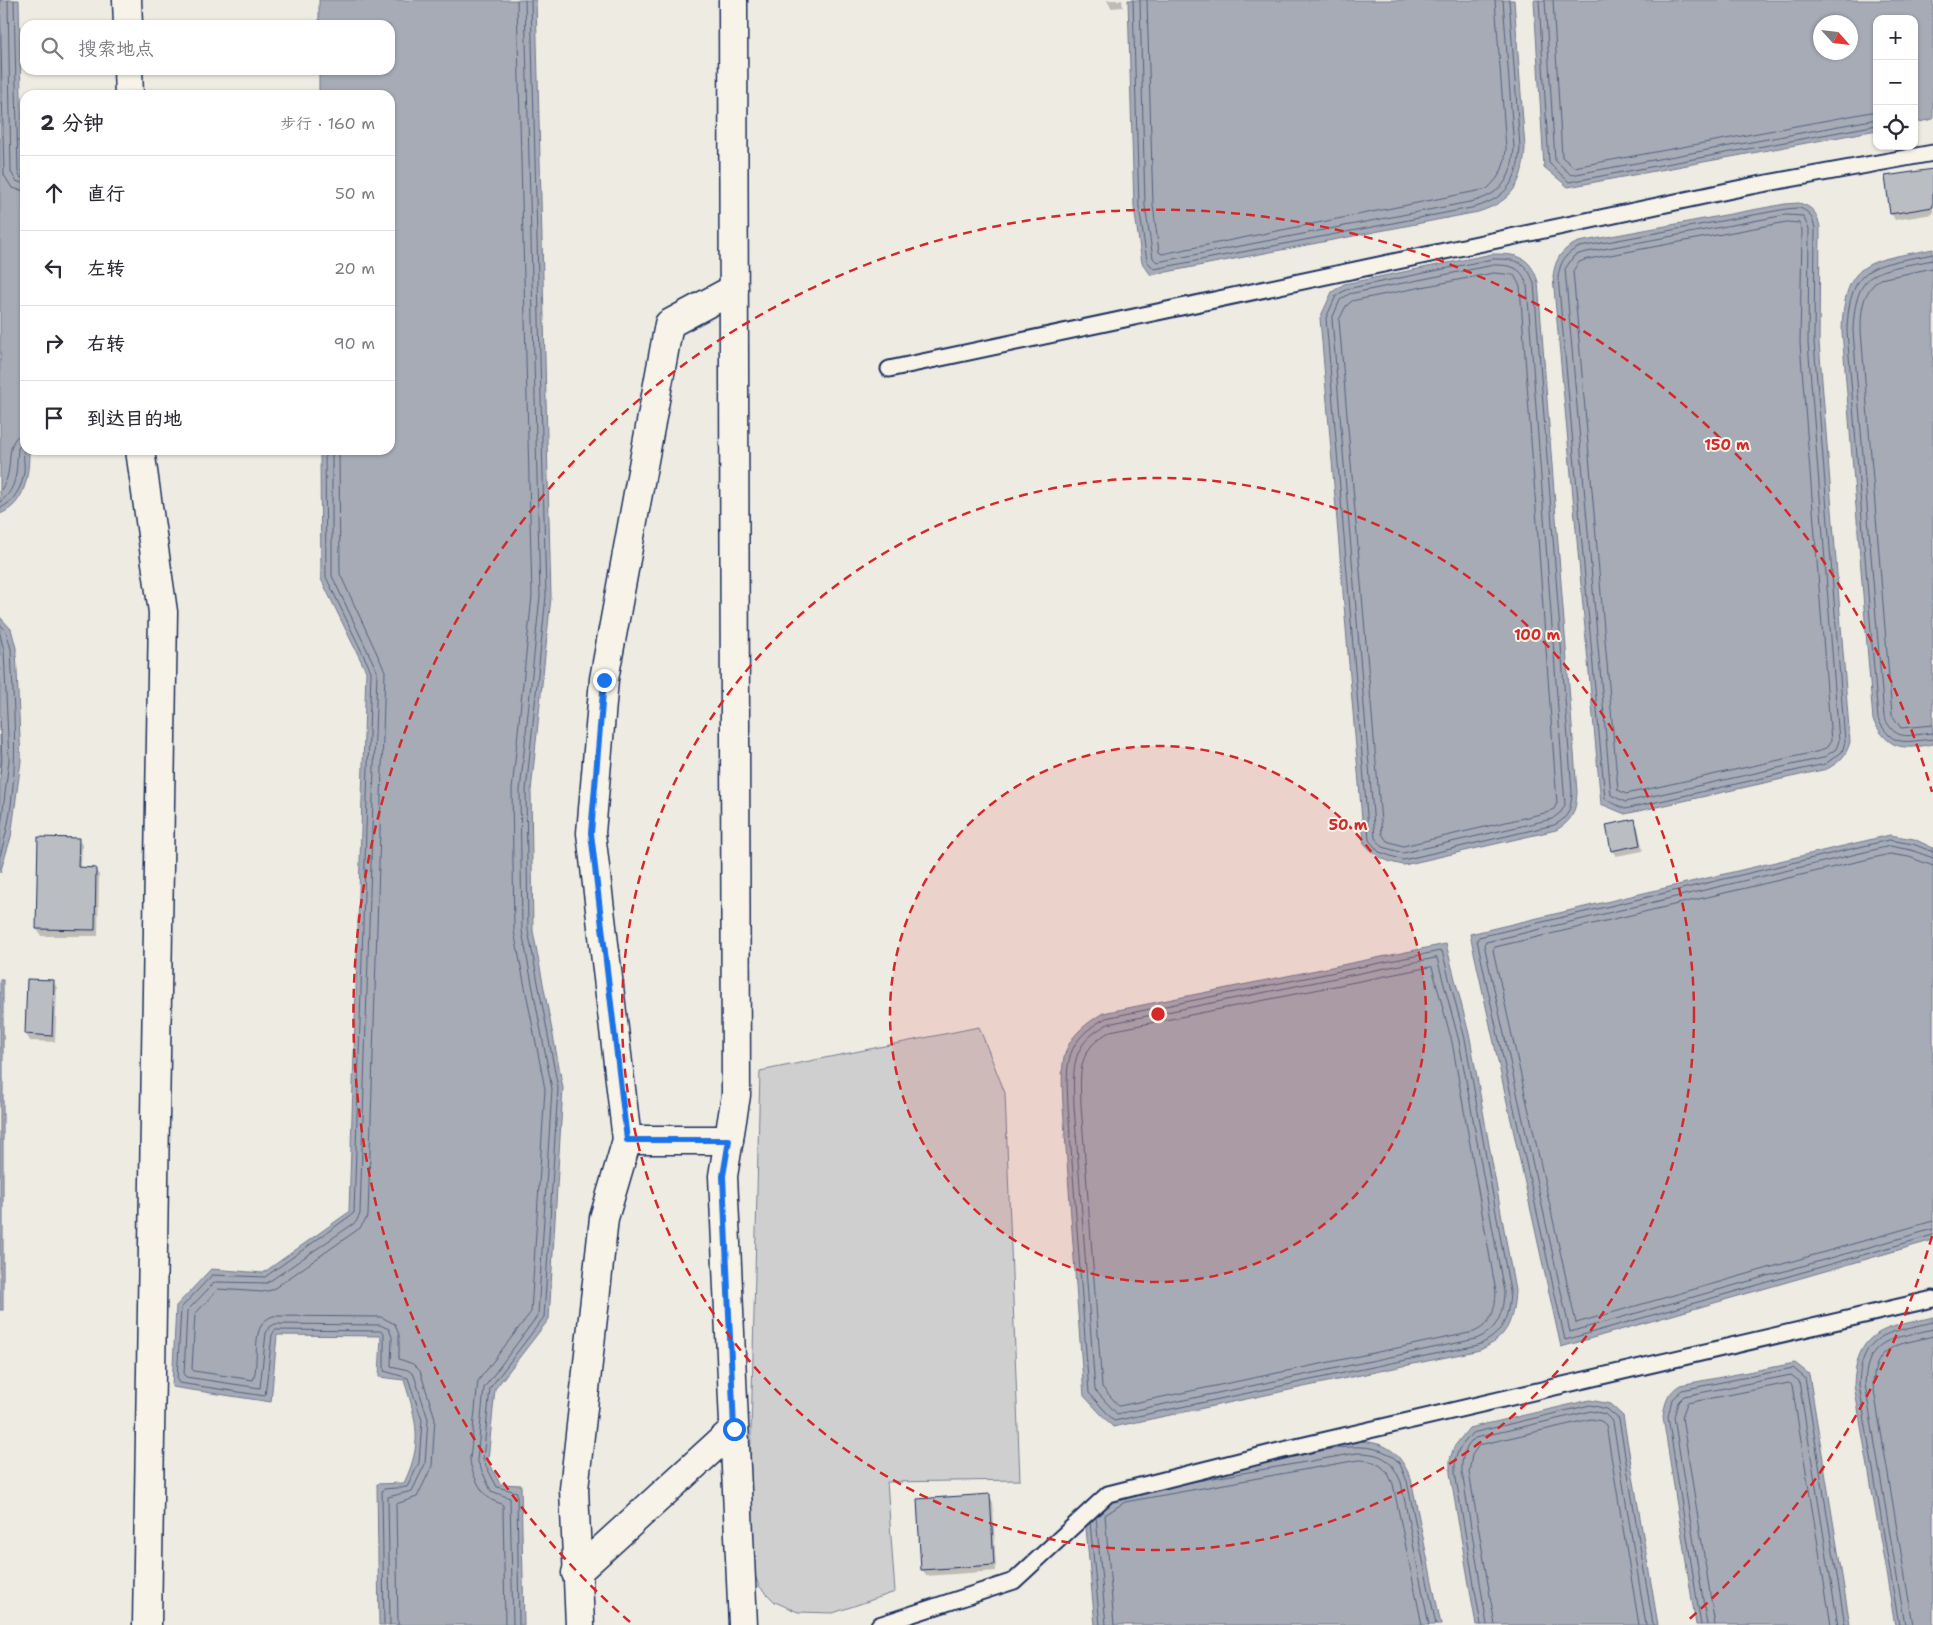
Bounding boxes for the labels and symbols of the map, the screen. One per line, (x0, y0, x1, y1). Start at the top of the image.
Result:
north arrow (1813, 15, 1858, 60)
text: 150 m (1704, 435, 1750, 455)
text: 100 m (1514, 625, 1560, 645)
route end (593, 669, 616, 692)
text: 50 m (1329, 815, 1368, 835)
centre of rings (1149, 1005, 1167, 1023)
route start (723, 1418, 746, 1441)

